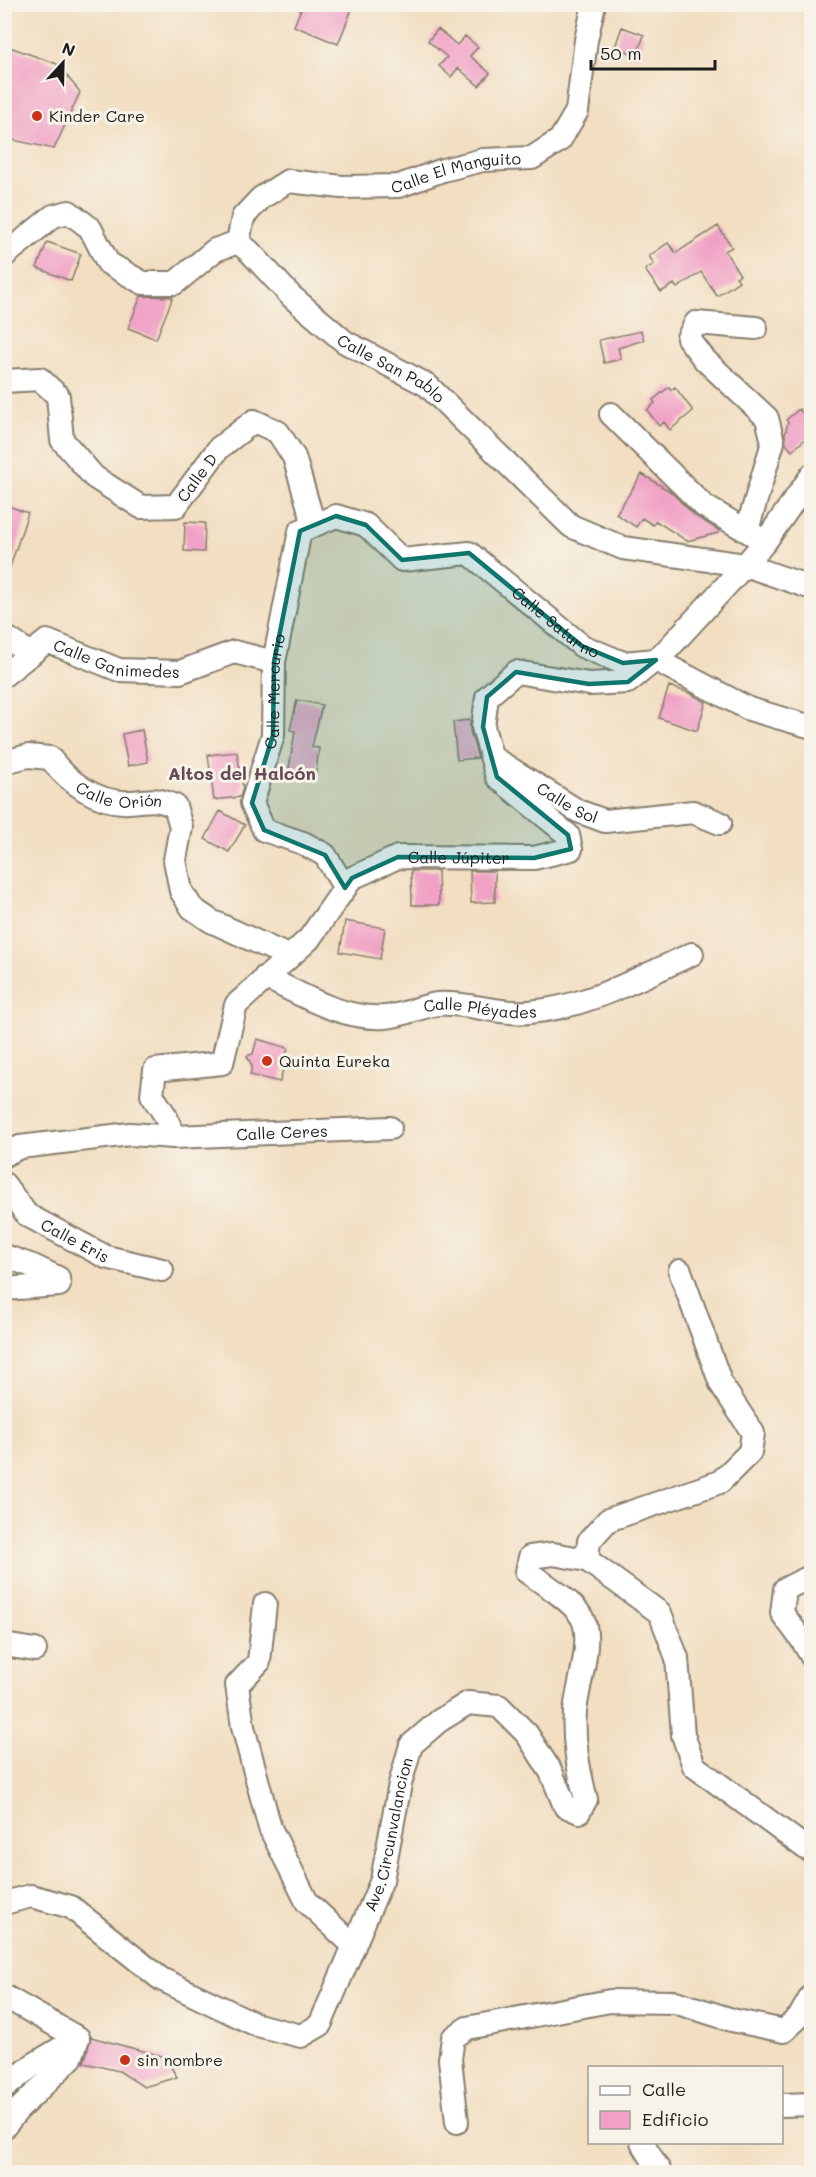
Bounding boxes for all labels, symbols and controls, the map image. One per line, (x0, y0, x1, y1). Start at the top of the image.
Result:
north arrow (33, 33, 93, 93)
scale bar (591, 33, 716, 71)
text: N (59, 37, 78, 61)
text: 50 m (600, 41, 642, 65)
place label: Kinder Care (49, 105, 145, 126)
marker: Kinder Care (30, 109, 44, 123)
street label: Calle El Manguito (391, 147, 521, 196)
street label: Calle San Pablo (333, 329, 450, 407)
street label: Calle D (172, 449, 222, 506)
street label: Calle Saturno (508, 581, 602, 662)
street label: Calle Mercurio (258, 632, 289, 752)
street label: Calle Ganimedes (51, 634, 180, 682)
district label: Altos del Halcón (168, 761, 316, 785)
street label: Calle Orión (72, 776, 164, 812)
street label: Calle Sol (533, 777, 601, 827)
street label: Calle Júpiter (408, 846, 510, 868)
street label: Calle Pléyades (421, 993, 538, 1023)
place label: Quinta Eureka (279, 1050, 390, 1071)
marker: Quinta Eureka (260, 1054, 274, 1068)
street label: Calle Ceres (236, 1120, 328, 1144)
street label: Calle Eris (37, 1213, 113, 1267)
street label: Ave.Circunvalancion (359, 1755, 417, 1914)
place label: sin nombre (137, 2049, 223, 2070)
marker: sin nombre (118, 2053, 132, 2067)
legend (588, 2066, 783, 2144)
text: Calle (642, 2077, 686, 2101)
text: Edificio (642, 2107, 709, 2131)

